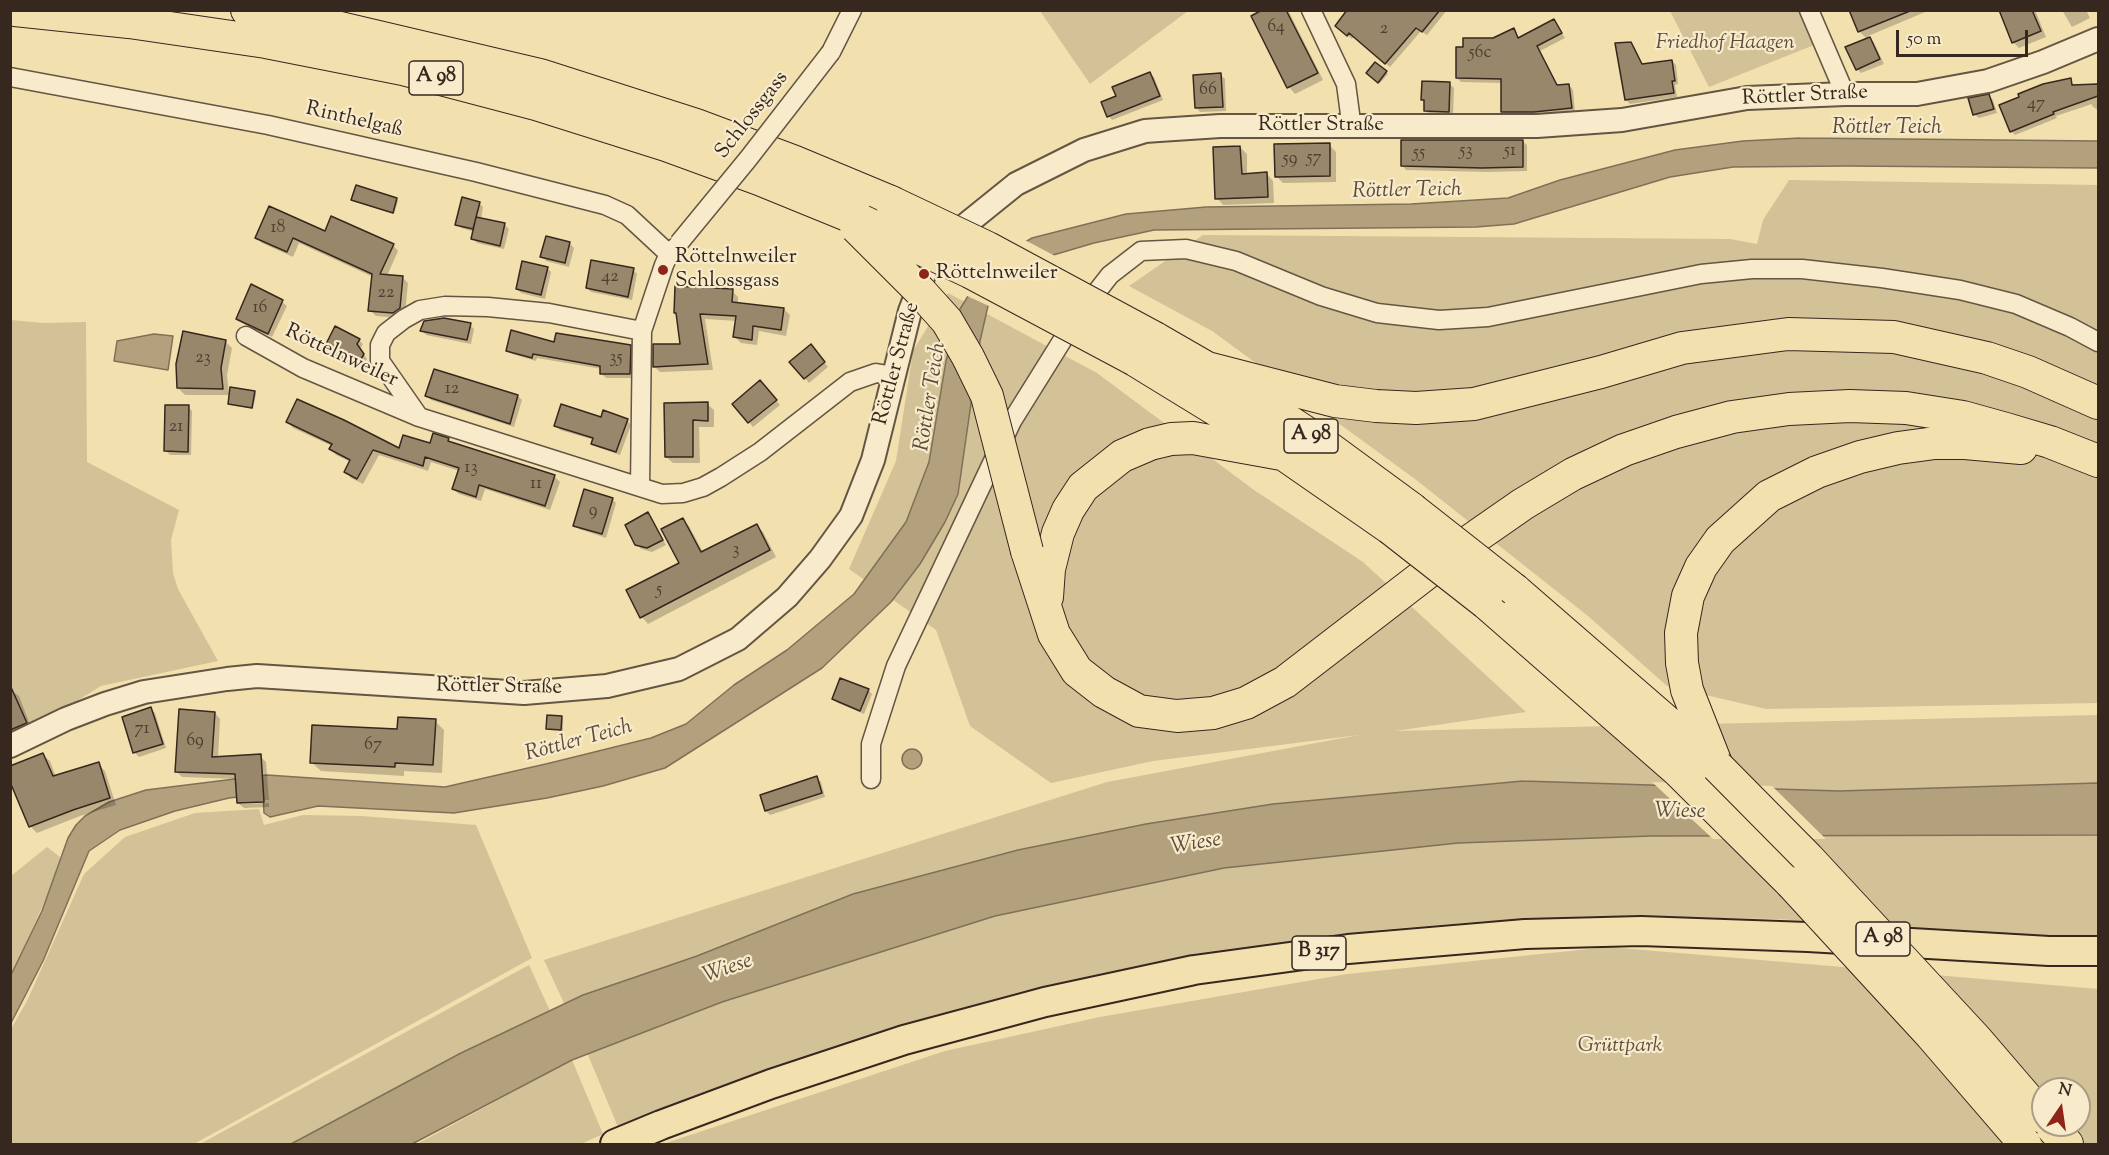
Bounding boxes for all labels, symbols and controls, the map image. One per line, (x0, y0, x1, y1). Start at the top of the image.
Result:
house number: 64 (1267, 17, 1285, 39)
scale bar (1899, 18, 2031, 56)
house number: 2 (1380, 19, 1388, 41)
text: 50 m (1907, 27, 1941, 53)
park label: Friedhof Haagen (1655, 31, 1795, 57)
house number: 56c (1468, 43, 1492, 65)
road number: A 98 (409, 61, 463, 95)
street label: Schlossgass (711, 67, 795, 165)
house number: 66 (1199, 80, 1217, 102)
street label: Röttler Straße (1741, 81, 1869, 113)
house number: 47 (2027, 94, 2045, 116)
street label: Rinthelgaß (303, 98, 405, 144)
street label: Röttler Straße (1258, 113, 1384, 139)
water label: Röttler Teich (1832, 116, 1942, 142)
house number: 53 (1459, 141, 1473, 163)
house number: 51 (1504, 141, 1516, 163)
house number: 55 (1413, 143, 1425, 165)
house number: 57 (1306, 148, 1322, 170)
house number: 59 (1283, 149, 1297, 171)
water label: Röttler Teich (1352, 178, 1462, 206)
house number: 18 (270, 218, 286, 240)
place label: Röttelnweiler Schlossgass (675, 245, 797, 295)
place label: Röttelnweiler (936, 261, 1058, 287)
marker: Röttelnweiler Schlossgass (656, 263, 670, 277)
house number: 42 (601, 267, 619, 289)
marker: Röttelnweiler (917, 267, 931, 281)
house number: 22 (378, 283, 394, 305)
house number: 16 (252, 298, 268, 320)
street label: Röttler Straße (870, 300, 926, 428)
street label: Röttelnweiler (281, 320, 401, 394)
water label: Röttler Teich (910, 341, 954, 453)
house number: 23 (195, 348, 211, 370)
house number: 35 (609, 348, 623, 370)
house number: 12 (445, 379, 459, 401)
house number: 21 (169, 417, 183, 439)
road number: A 98 (1284, 419, 1338, 453)
house number: 13 (464, 458, 478, 480)
house number: 11 (530, 474, 542, 496)
house number: 9 (589, 501, 597, 523)
house number: 3 (732, 540, 740, 562)
house number: 5 (656, 580, 662, 602)
street label: Röttler Straße (436, 674, 562, 702)
water label: Röttler Teich (523, 715, 635, 769)
house number: 71 (134, 719, 150, 741)
house number: 69 (186, 731, 204, 753)
house number: 67 (364, 735, 382, 757)
water label: Wiese (1654, 799, 1706, 827)
water label: Wiese (1169, 828, 1223, 862)
road number: A 98 (1856, 922, 1910, 956)
road number: B 317 (1292, 936, 1346, 970)
water label: Wiese (700, 949, 756, 991)
park label: Grüttpark (1578, 1034, 1662, 1060)
north arrow (2031, 1077, 2091, 1137)
text: N (2056, 1078, 2074, 1104)

